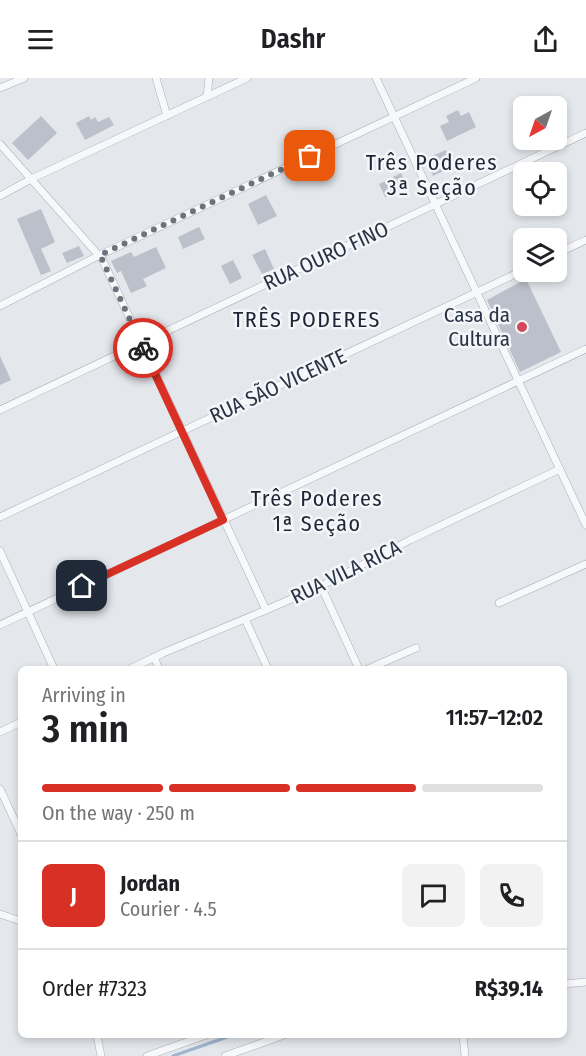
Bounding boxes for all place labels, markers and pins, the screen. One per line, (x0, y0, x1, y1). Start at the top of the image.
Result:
pin (284, 130, 335, 181)
place label: Casa da Cultura (444, 302, 510, 352)
marker: Casa da Cultura (515, 320, 529, 334)
pin (56, 560, 107, 611)

